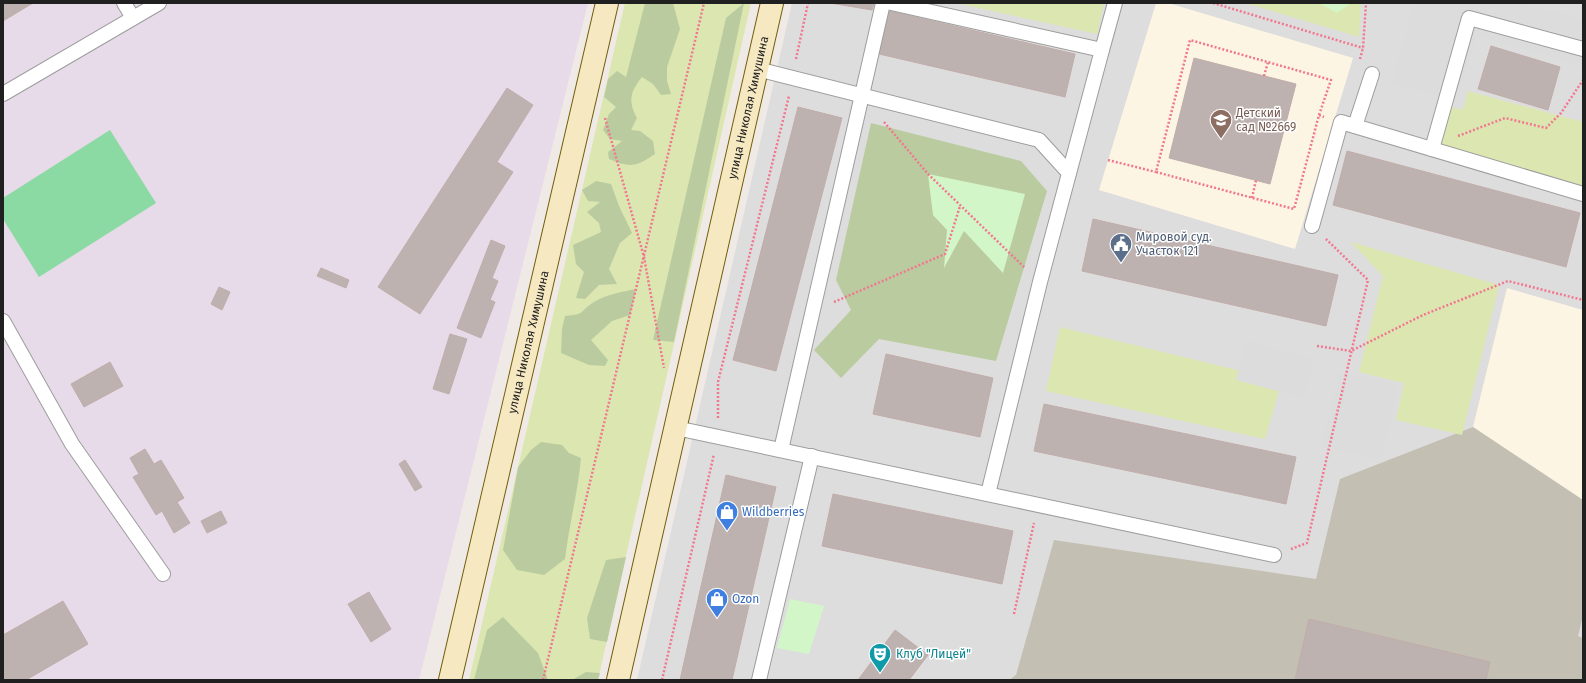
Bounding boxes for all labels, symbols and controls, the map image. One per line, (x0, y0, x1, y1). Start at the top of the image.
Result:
street label: улица Николая Химушина (725, 35, 771, 181)
place label: Детский сад №2669 (1235, 106, 1296, 134)
school or university icon: Детский сад №2669 (1208, 107, 1234, 140)
place label: Мировой суд. Участок 121 (1136, 230, 1212, 258)
public building icon: Мировой суд. Участок 121 (1108, 231, 1134, 264)
street label: улица Николая Химушина (505, 269, 552, 415)
shop icon: Wildberries (714, 499, 740, 532)
place label: Wildberries (742, 505, 805, 519)
shop icon: Ozon (704, 586, 730, 619)
place label: Ozon (732, 592, 759, 606)
theatre icon: Клуб "Лицей" (867, 641, 893, 674)
place label: Клуб "Лицей" (896, 647, 971, 661)

